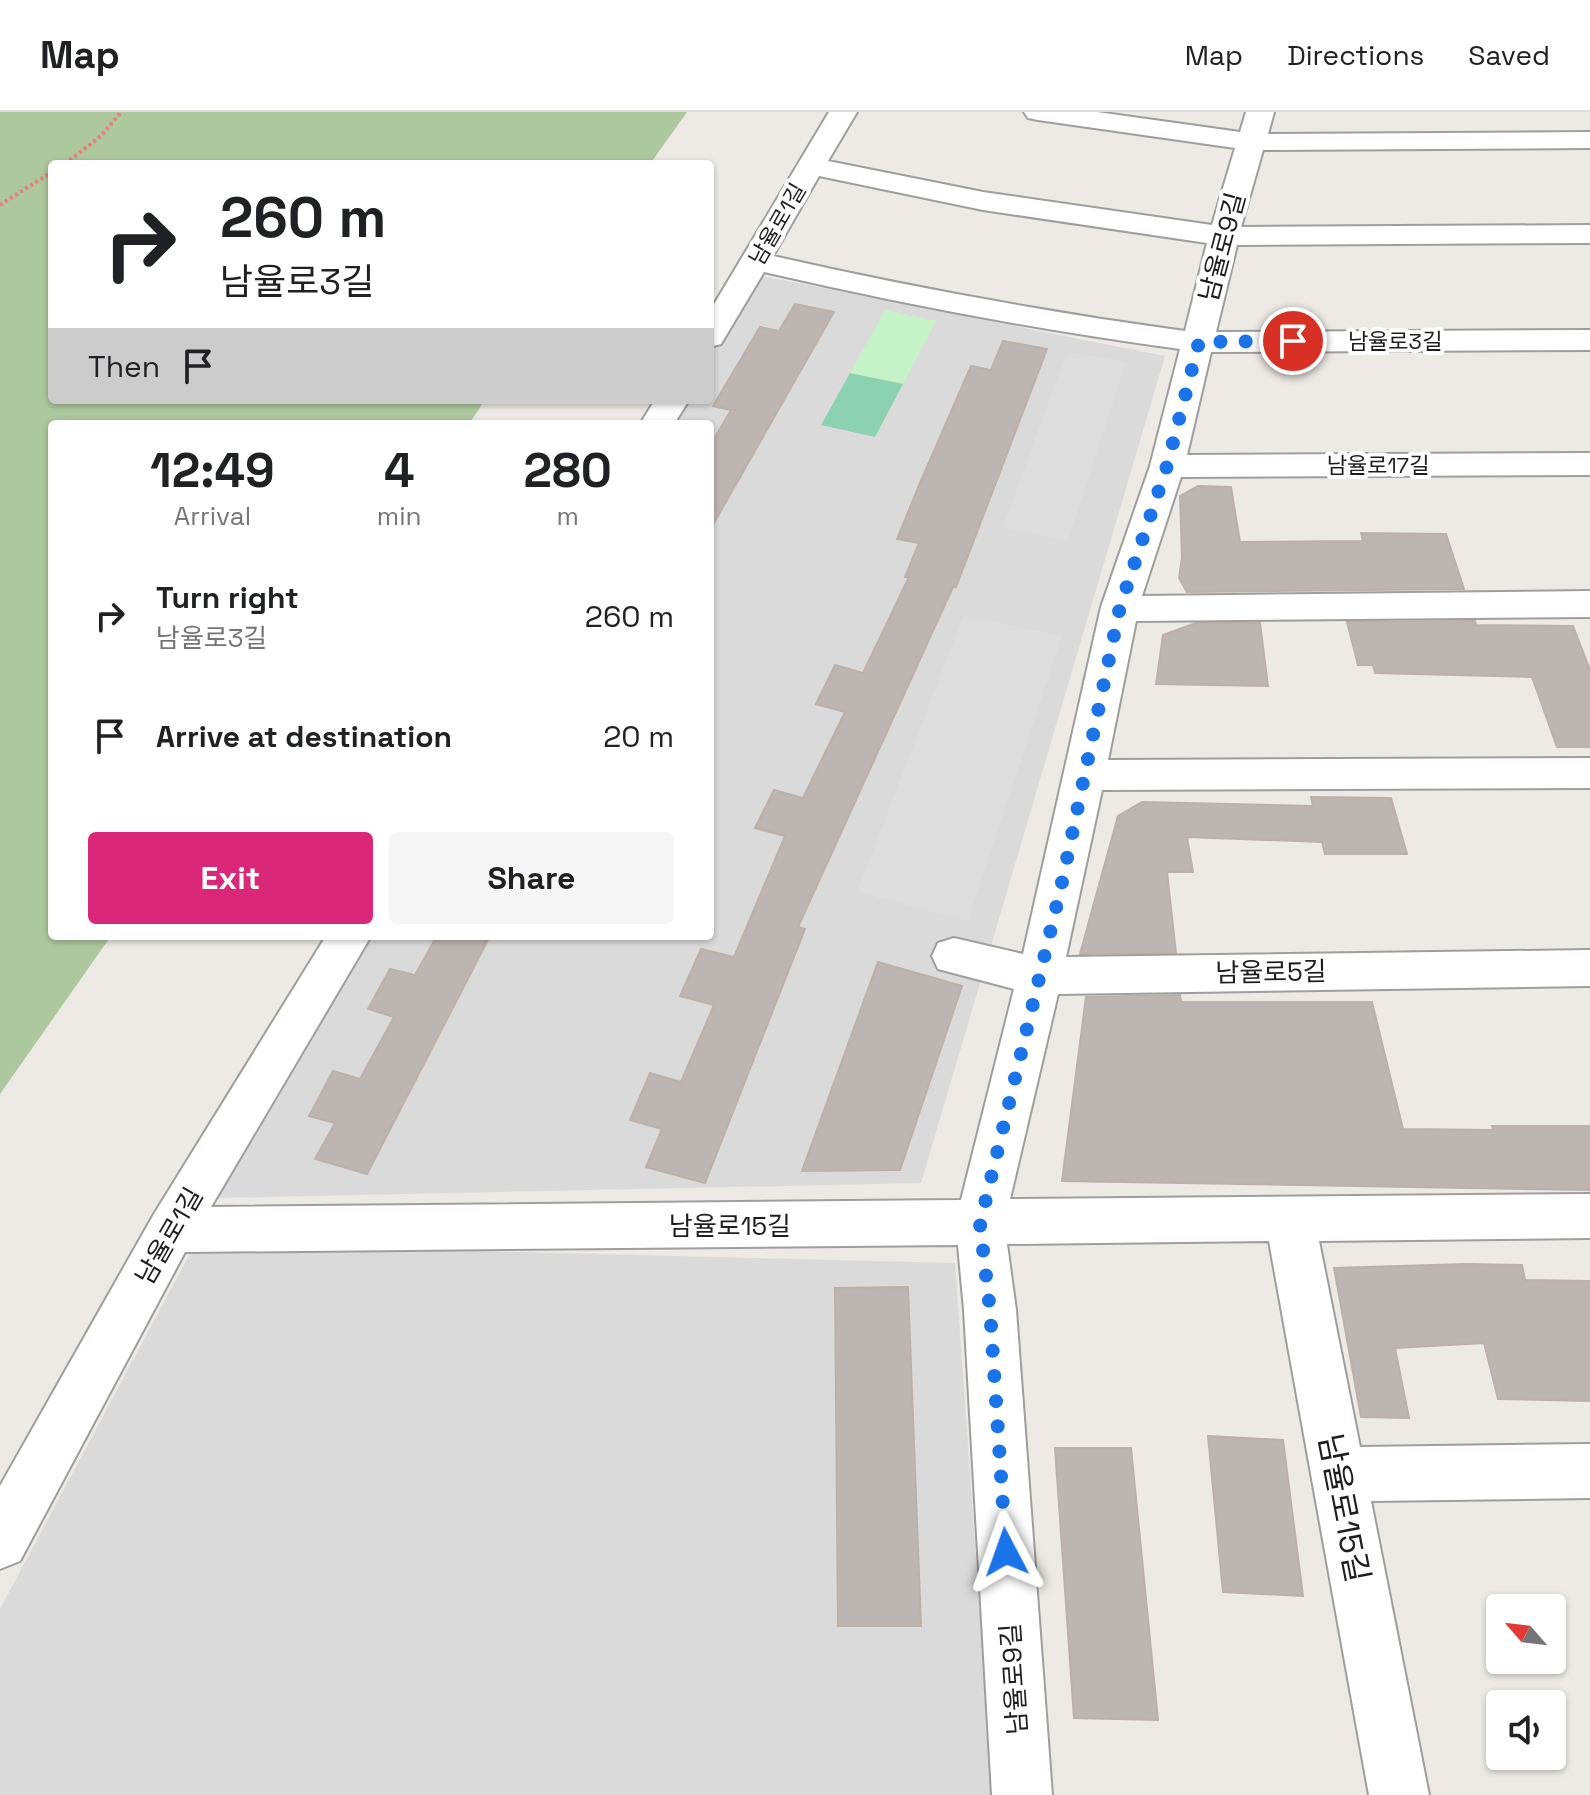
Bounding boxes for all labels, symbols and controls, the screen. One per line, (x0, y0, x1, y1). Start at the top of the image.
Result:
text: Map (40, 31, 120, 79)
text: Map (1185, 37, 1243, 73)
text: Directions (1287, 37, 1424, 73)
text: Saved (1468, 37, 1550, 73)
street label: 남율로1길 (742, 178, 812, 270)
text: 260 m (220, 182, 386, 253)
street label: 남율로9길 (1191, 189, 1253, 305)
icon: right (88, 192, 192, 296)
text: 남율로3길 (220, 259, 374, 305)
pin (1259, 307, 1327, 375)
icon: arrive (1271, 319, 1315, 363)
street label: 남율로3길 (1348, 327, 1442, 355)
icon: arrive (176, 344, 220, 388)
text: Then (88, 347, 160, 386)
text: 12:49 (150, 440, 275, 501)
text: 4 (384, 440, 414, 501)
text: 280 (524, 440, 612, 501)
street label: 남율로17길 (1327, 451, 1429, 479)
text: Arrival (174, 499, 251, 533)
text: min (377, 499, 421, 533)
text: m (557, 499, 579, 533)
text: Turn right (156, 578, 299, 617)
icon: right (88, 594, 132, 638)
text: 260 m (585, 597, 674, 636)
text: 남율로3길 (156, 621, 267, 655)
icon: arrive (88, 714, 132, 758)
text: Arrive at destination (156, 717, 452, 756)
text: 20 m (603, 717, 674, 756)
button: Exit (88, 832, 373, 924)
button: Share (389, 832, 674, 924)
street label: 남율로5길 (1215, 954, 1327, 990)
street label: 남율로1길 (128, 1181, 210, 1291)
street label: 남율로15길 (669, 1209, 791, 1243)
street label: 남율로15길 (1310, 1430, 1378, 1586)
position arrow (964, 1510, 1048, 1594)
north arrow (1486, 1594, 1566, 1674)
map controls (1486, 1594, 1566, 1770)
street label: 남율로9길 (993, 1622, 1035, 1736)
button: sound (1486, 1690, 1566, 1770)

